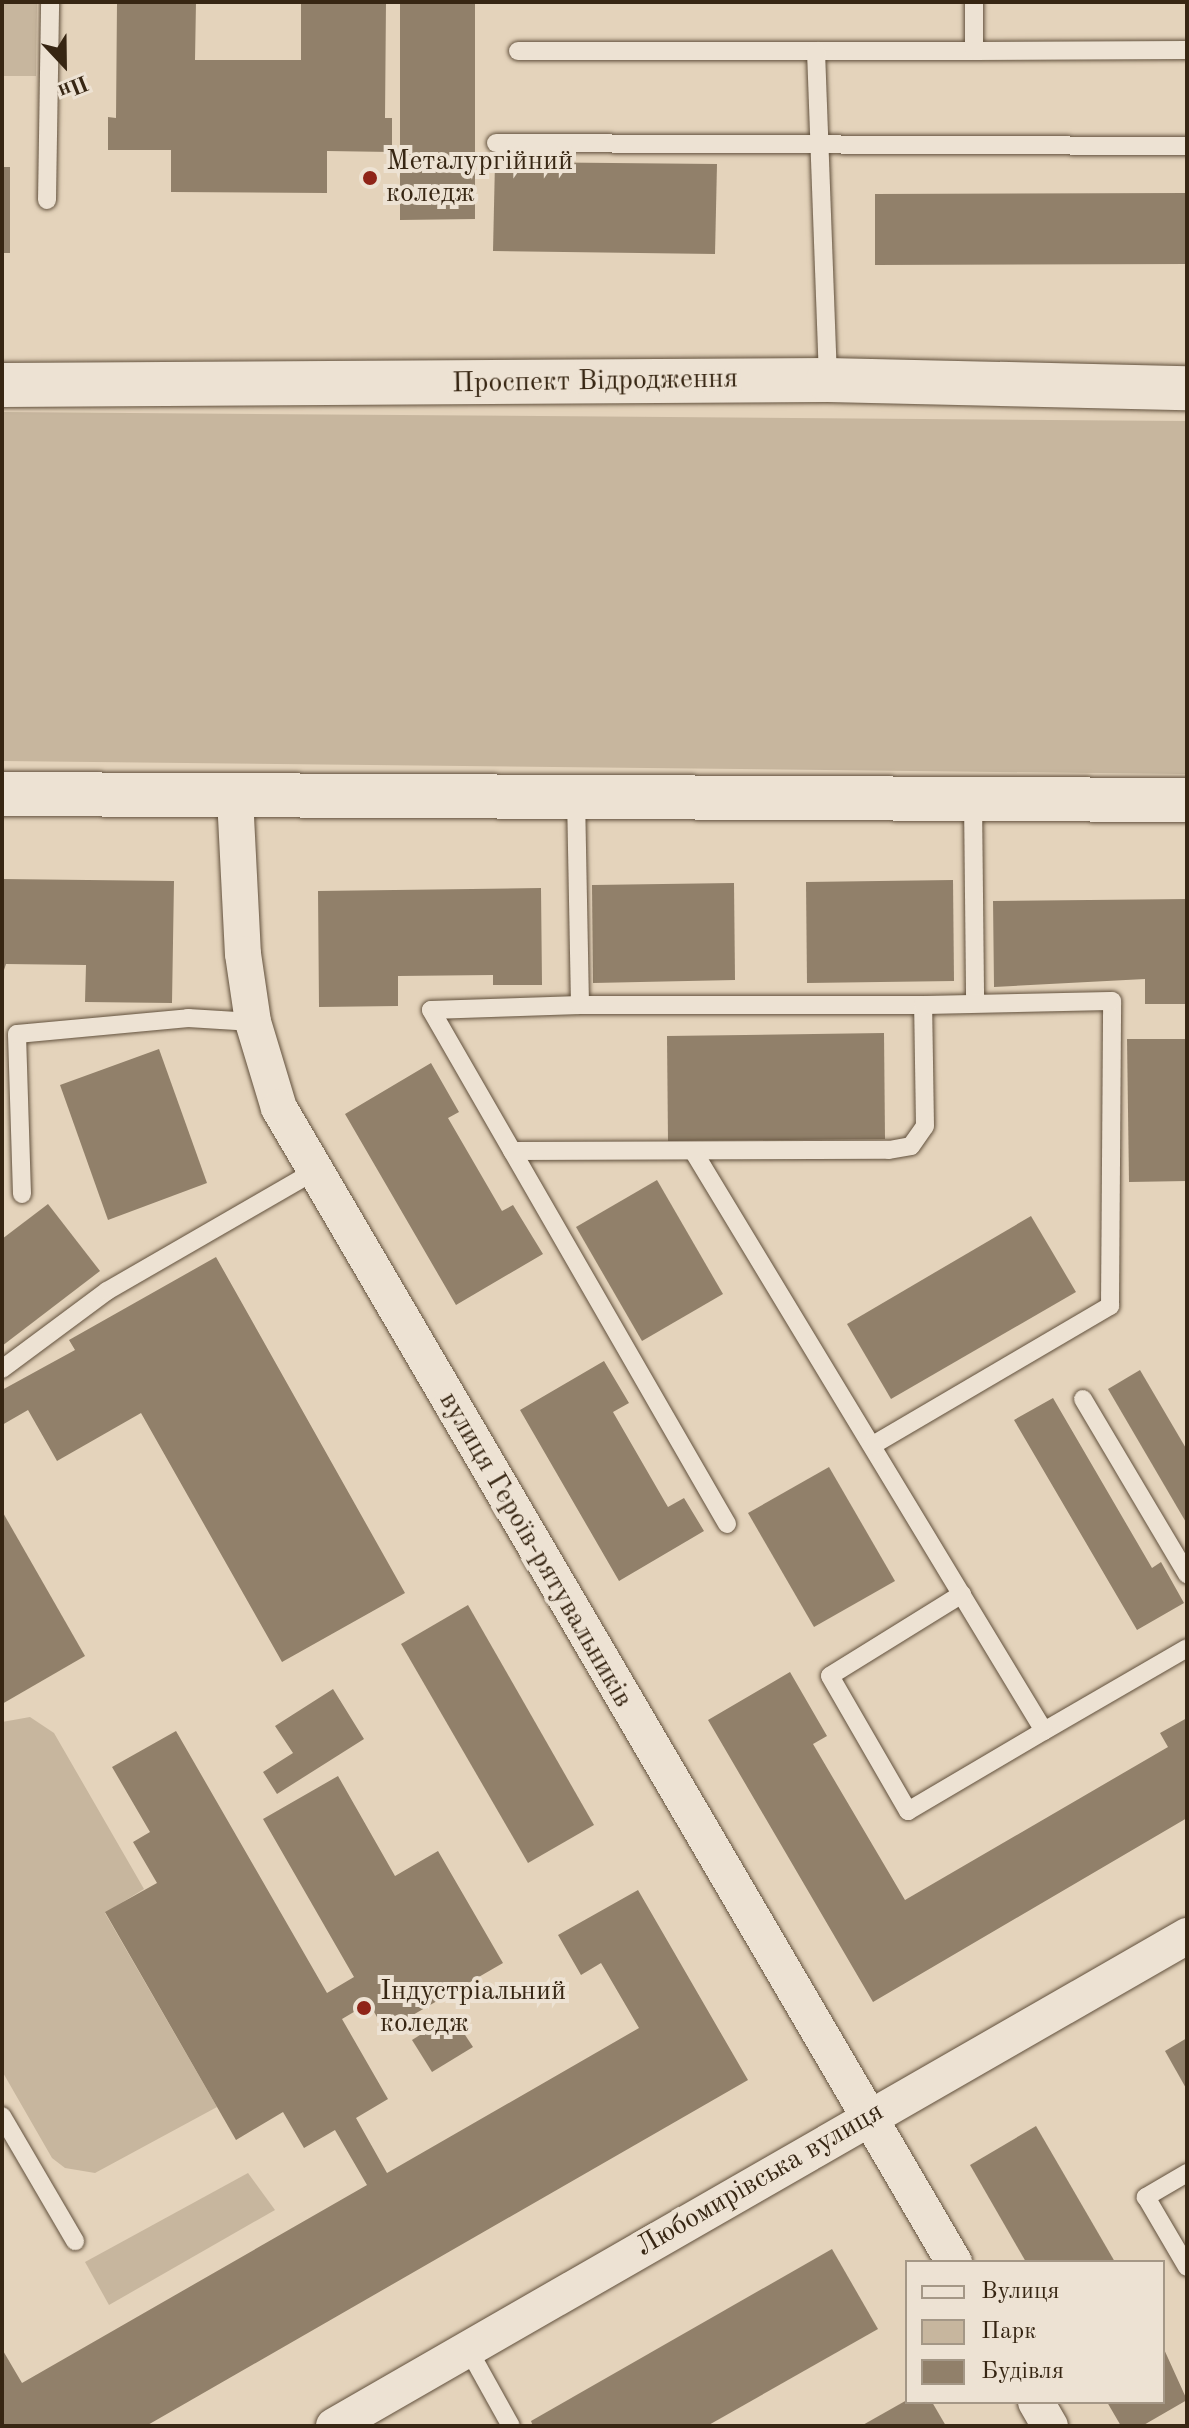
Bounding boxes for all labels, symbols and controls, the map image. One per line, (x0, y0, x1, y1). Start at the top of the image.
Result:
north arrow (24, 24, 104, 104)
text: Пн (55, 70, 91, 102)
place label: Металургійний коледж (386, 145, 573, 211)
marker: Металургійний коледж (361, 169, 379, 187)
street label: Проспект Відродження (452, 363, 738, 401)
street label: вулиця Героїв-рятувальників (431, 1386, 639, 1714)
place label: Індустріальний коледж (380, 1975, 566, 2041)
marker: Індустріальний коледж (355, 1999, 373, 2017)
street label: Любомирівська вулиця (630, 2095, 890, 2265)
legend (905, 2260, 1165, 2404)
text: Вулиця (981, 2280, 1060, 2304)
text: Парк (981, 2320, 1036, 2344)
text: Будівля (981, 2360, 1064, 2384)

